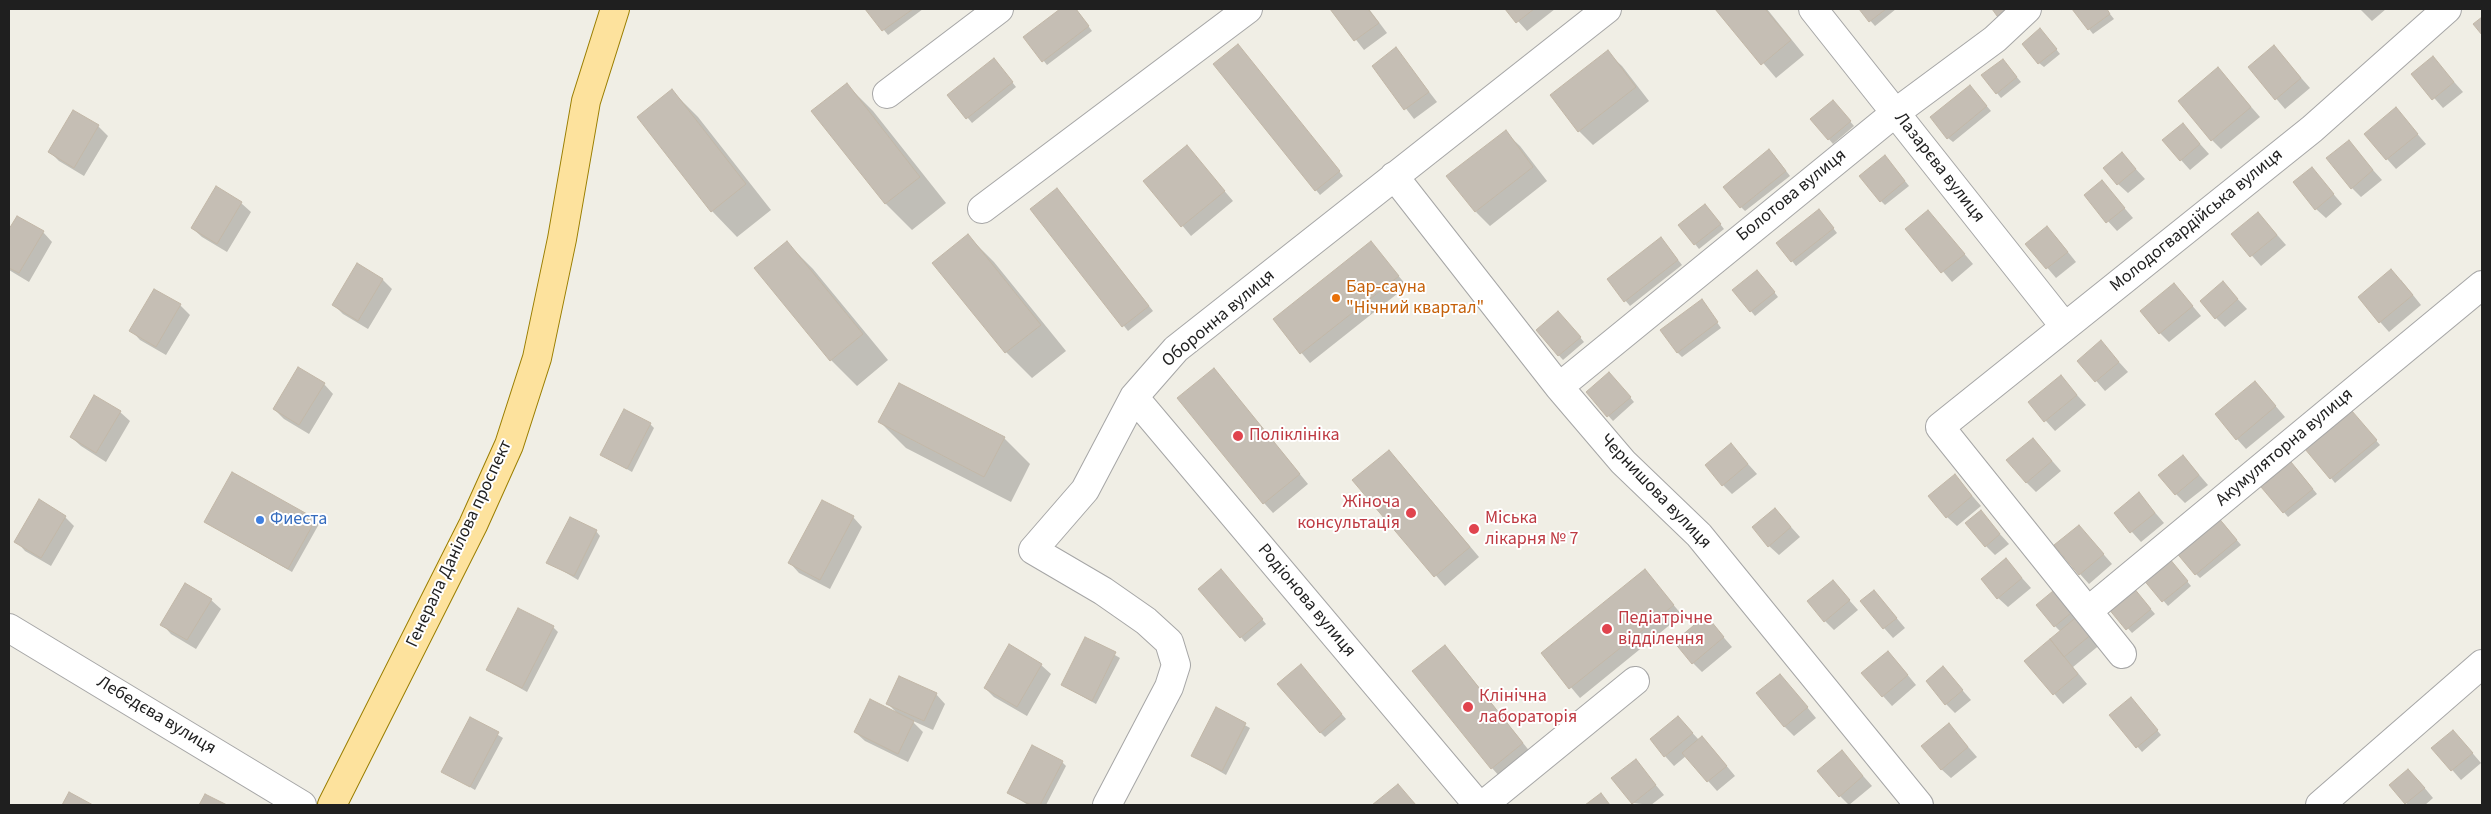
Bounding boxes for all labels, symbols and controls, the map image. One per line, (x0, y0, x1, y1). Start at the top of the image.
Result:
street label: Лазарєва вулиця (1889, 109, 1989, 227)
street label: Болотова вулиця (1733, 145, 1851, 247)
street label: Молодогвардійська вулиця (2106, 145, 2288, 297)
street label: Оборонна вулиця (1158, 266, 1280, 372)
place label: Бар-сауна "Нічний квартал" (1346, 277, 1484, 320)
marker: Бар-сауна "Нічний квартал" (1330, 292, 1342, 304)
street label: Акумуляторна вулиця (2212, 384, 2358, 512)
place label: Поліклініка (1249, 425, 1340, 447)
marker: Поліклініка (1231, 429, 1245, 443)
street label: Чернишова вулиця (1595, 430, 1715, 554)
street label: Генерала Данілова проспект (402, 437, 518, 651)
place label: Жіноча консультація (1297, 492, 1400, 534)
marker: Жіноча консультація (1404, 506, 1418, 520)
place label: Міська лікарня № 7 (1485, 508, 1578, 550)
place label: Фиеста (270, 509, 327, 531)
marker: Фиеста (254, 514, 266, 526)
marker: Міська лікарня № 7 (1467, 522, 1481, 536)
street label: Родіонова вулиця (1252, 540, 1360, 662)
place label: Педіатрічне відділення (1618, 608, 1712, 650)
marker: Педіатрічне відділення (1600, 622, 1614, 636)
street label: Лебедєва вулиця (93, 672, 219, 760)
place label: Клінічна лабораторія (1479, 686, 1577, 729)
marker: Клінічна лабораторія (1461, 700, 1475, 714)

